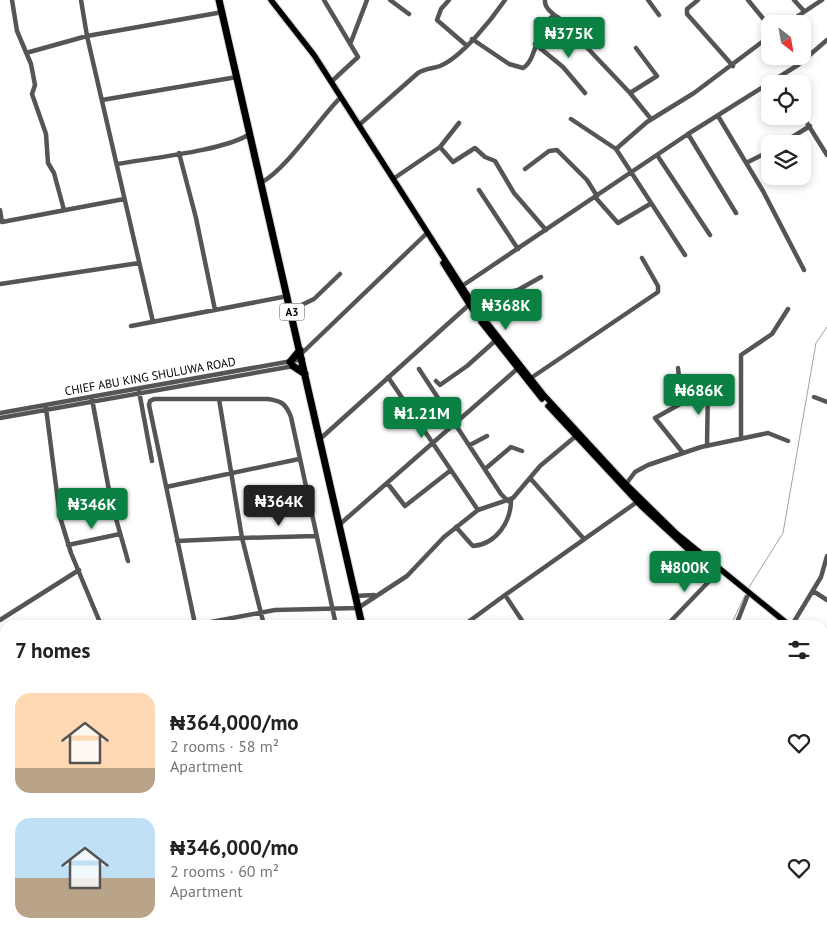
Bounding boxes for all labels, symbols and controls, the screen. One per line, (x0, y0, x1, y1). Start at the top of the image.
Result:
north arrow (761, 15, 811, 65)
map controls (761, 15, 811, 185)
pin: ₦375K (534, 17, 604, 59)
text: ₦375K (545, 23, 593, 43)
button: locate (761, 75, 811, 125)
button: layers (761, 135, 811, 185)
pin: ₦368K (471, 288, 541, 331)
text: ₦368K (482, 295, 530, 315)
road number: A3 (280, 304, 304, 320)
street label: CHIEF ABU KING SHULUWA ROAD (63, 354, 237, 398)
pin: ₦686K (664, 374, 734, 416)
text: ₦686K (675, 380, 723, 400)
pin: ₦1.21M (381, 396, 463, 439)
text: ₦1.21M (394, 403, 450, 423)
pin: ₦364K (244, 484, 314, 527)
pin: ₦346K (57, 488, 127, 530)
text: ₦364K (255, 491, 303, 511)
text: ₦346K (68, 494, 116, 514)
pin: ₦800K (650, 550, 720, 593)
text: ₦800K (661, 557, 709, 577)
icon: filters (785, 636, 813, 664)
text: 7 homes (15, 637, 90, 664)
text: ₦364,000/mo (170, 709, 299, 736)
icon: home (55, 713, 115, 773)
icon: heart (785, 729, 813, 757)
text: 2 rooms · 58 m² (170, 736, 279, 756)
text: Apartment (170, 756, 243, 776)
text: ₦346,000/mo (170, 834, 299, 861)
icon: home (55, 838, 115, 898)
icon: heart (785, 854, 813, 882)
text: 2 rooms · 60 m² (170, 861, 279, 881)
text: Apartment (170, 881, 243, 901)

